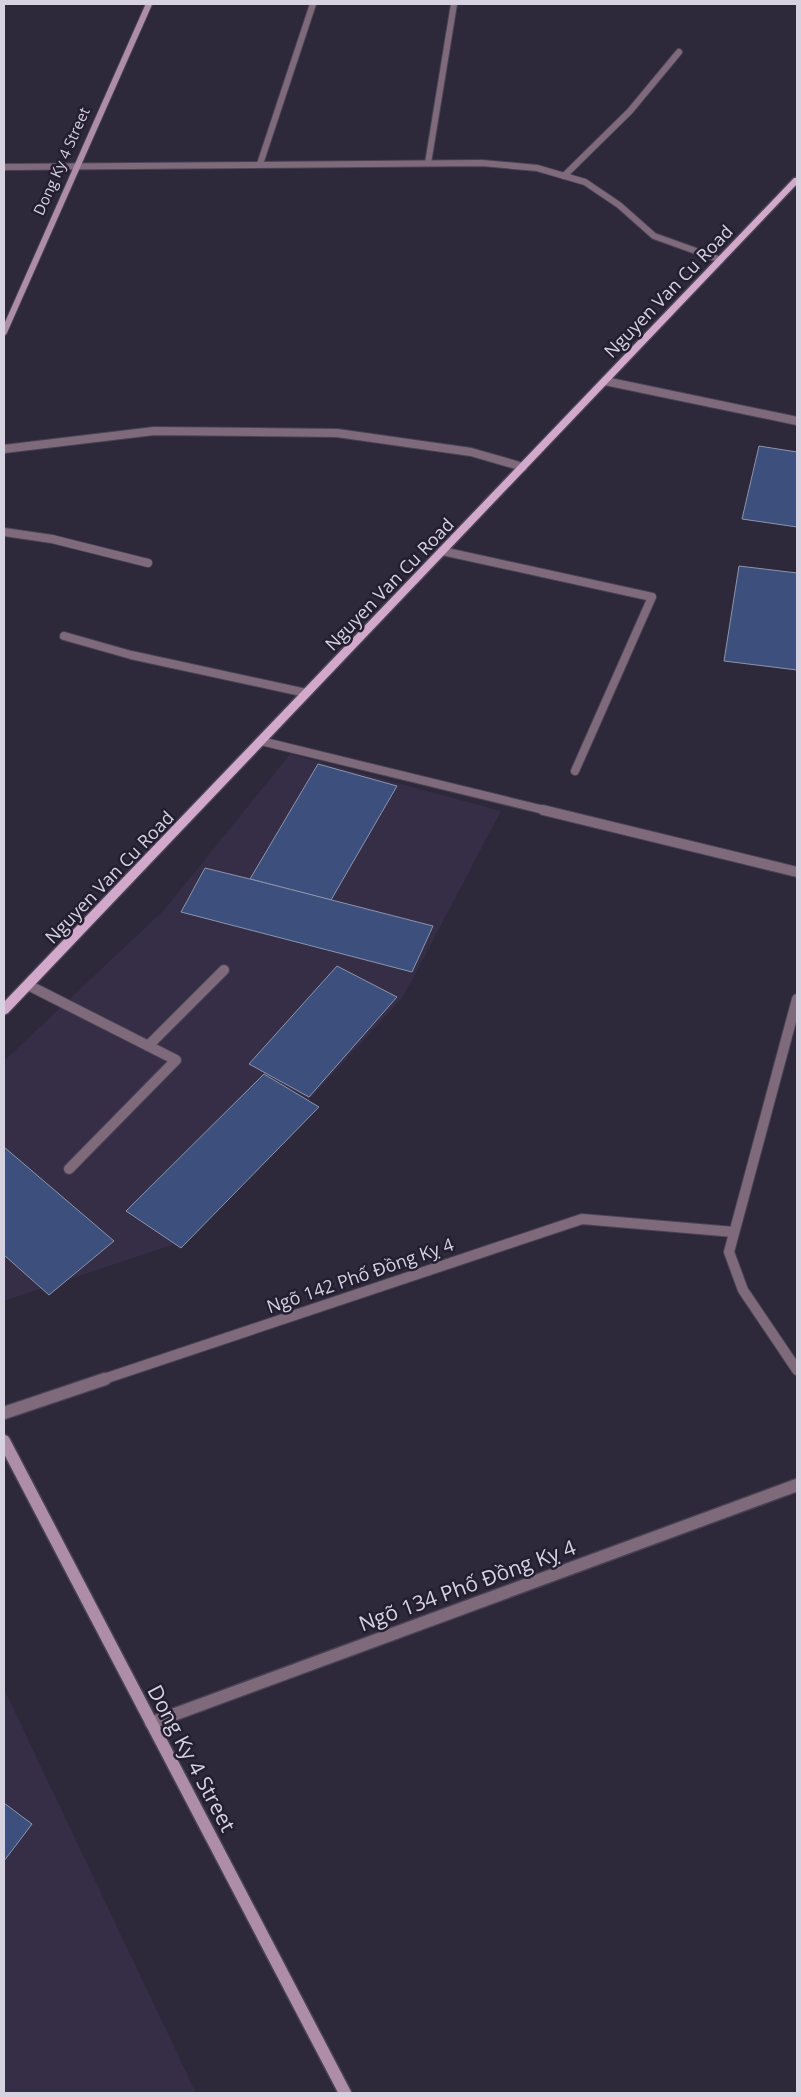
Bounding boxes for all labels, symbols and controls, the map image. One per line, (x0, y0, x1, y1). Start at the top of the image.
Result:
street label: Dong Ky 4 Street (28, 104, 94, 218)
street label: Nguyen Van Cu Road (598, 219, 738, 363)
street label: Nguyen Van Cu Road (319, 512, 459, 656)
street label: Nguyen Van Cu Road (39, 805, 179, 949)
street label: Ngõ 142 Phố Đồng Kỵ 4 (263, 1232, 457, 1318)
street label: Ngõ 134 Phố Đồng Kỵ 4 (355, 1533, 579, 1637)
street label: Dong Ky 4 Street (141, 1680, 243, 1836)

